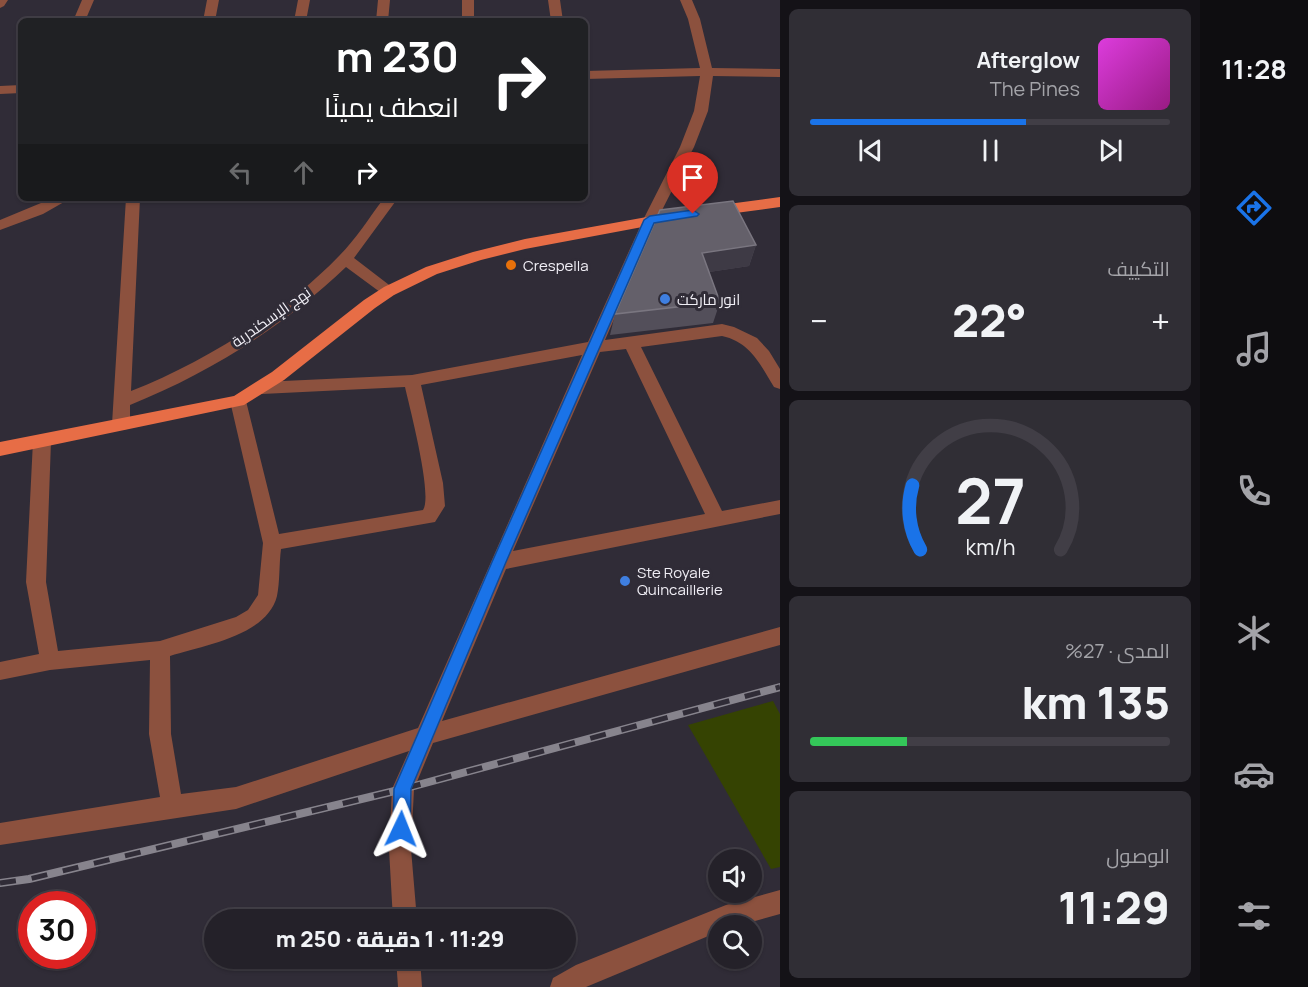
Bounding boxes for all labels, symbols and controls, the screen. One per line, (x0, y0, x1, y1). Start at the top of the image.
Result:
text: 230 m (336, 27, 459, 85)
icon: right (480, 42, 558, 120)
text: Afterglow (976, 45, 1080, 75)
text: 11:28 (1221, 50, 1287, 87)
text: The Pines (990, 75, 1080, 102)
text: انعطف يمينًا (324, 88, 459, 125)
icon: previous (854, 134, 887, 167)
icon: pause (974, 134, 1007, 167)
icon: next (1094, 134, 1127, 167)
pin (667, 152, 718, 214)
icon: left (224, 156, 257, 189)
icon: ahead (287, 156, 320, 189)
icon: right (350, 156, 383, 189)
icon: arrive (676, 161, 709, 194)
icon: directions (1233, 187, 1275, 229)
place label: Crespella (523, 255, 589, 276)
text: التكييف (1107, 255, 1170, 282)
marker: Crespella (504, 258, 518, 272)
street label: نهج الإسكندرية (227, 282, 316, 353)
place label: انور ماركت (677, 289, 740, 310)
text: 22° (952, 289, 1027, 351)
marker: انور ماركت (658, 292, 672, 306)
text: − (810, 298, 828, 343)
text: + (1151, 298, 1170, 343)
icon: music (1233, 328, 1275, 370)
text: 27 (955, 458, 1025, 544)
icon: phone (1233, 470, 1275, 512)
text: km/h (965, 533, 1015, 562)
place label: Ste Royale Quincaillerie (637, 562, 723, 600)
marker: Ste Royale Quincaillerie (618, 574, 632, 588)
icon: climate (1233, 612, 1275, 654)
text: المدى · 27% (1065, 637, 1170, 664)
text: 135 km (1021, 671, 1170, 733)
icon: car (1233, 753, 1275, 795)
position arrow (369, 797, 433, 861)
text: الوصول (1106, 842, 1170, 869)
map controls (708, 849, 762, 969)
button: sound (708, 849, 762, 903)
text: 11:29 (1058, 876, 1170, 938)
speed limit sign: 30 (18, 891, 96, 969)
icon: filters (1233, 895, 1275, 937)
button: search (708, 915, 762, 969)
text: 11:29 · 1 دقيقة · 250 m (276, 924, 504, 954)

